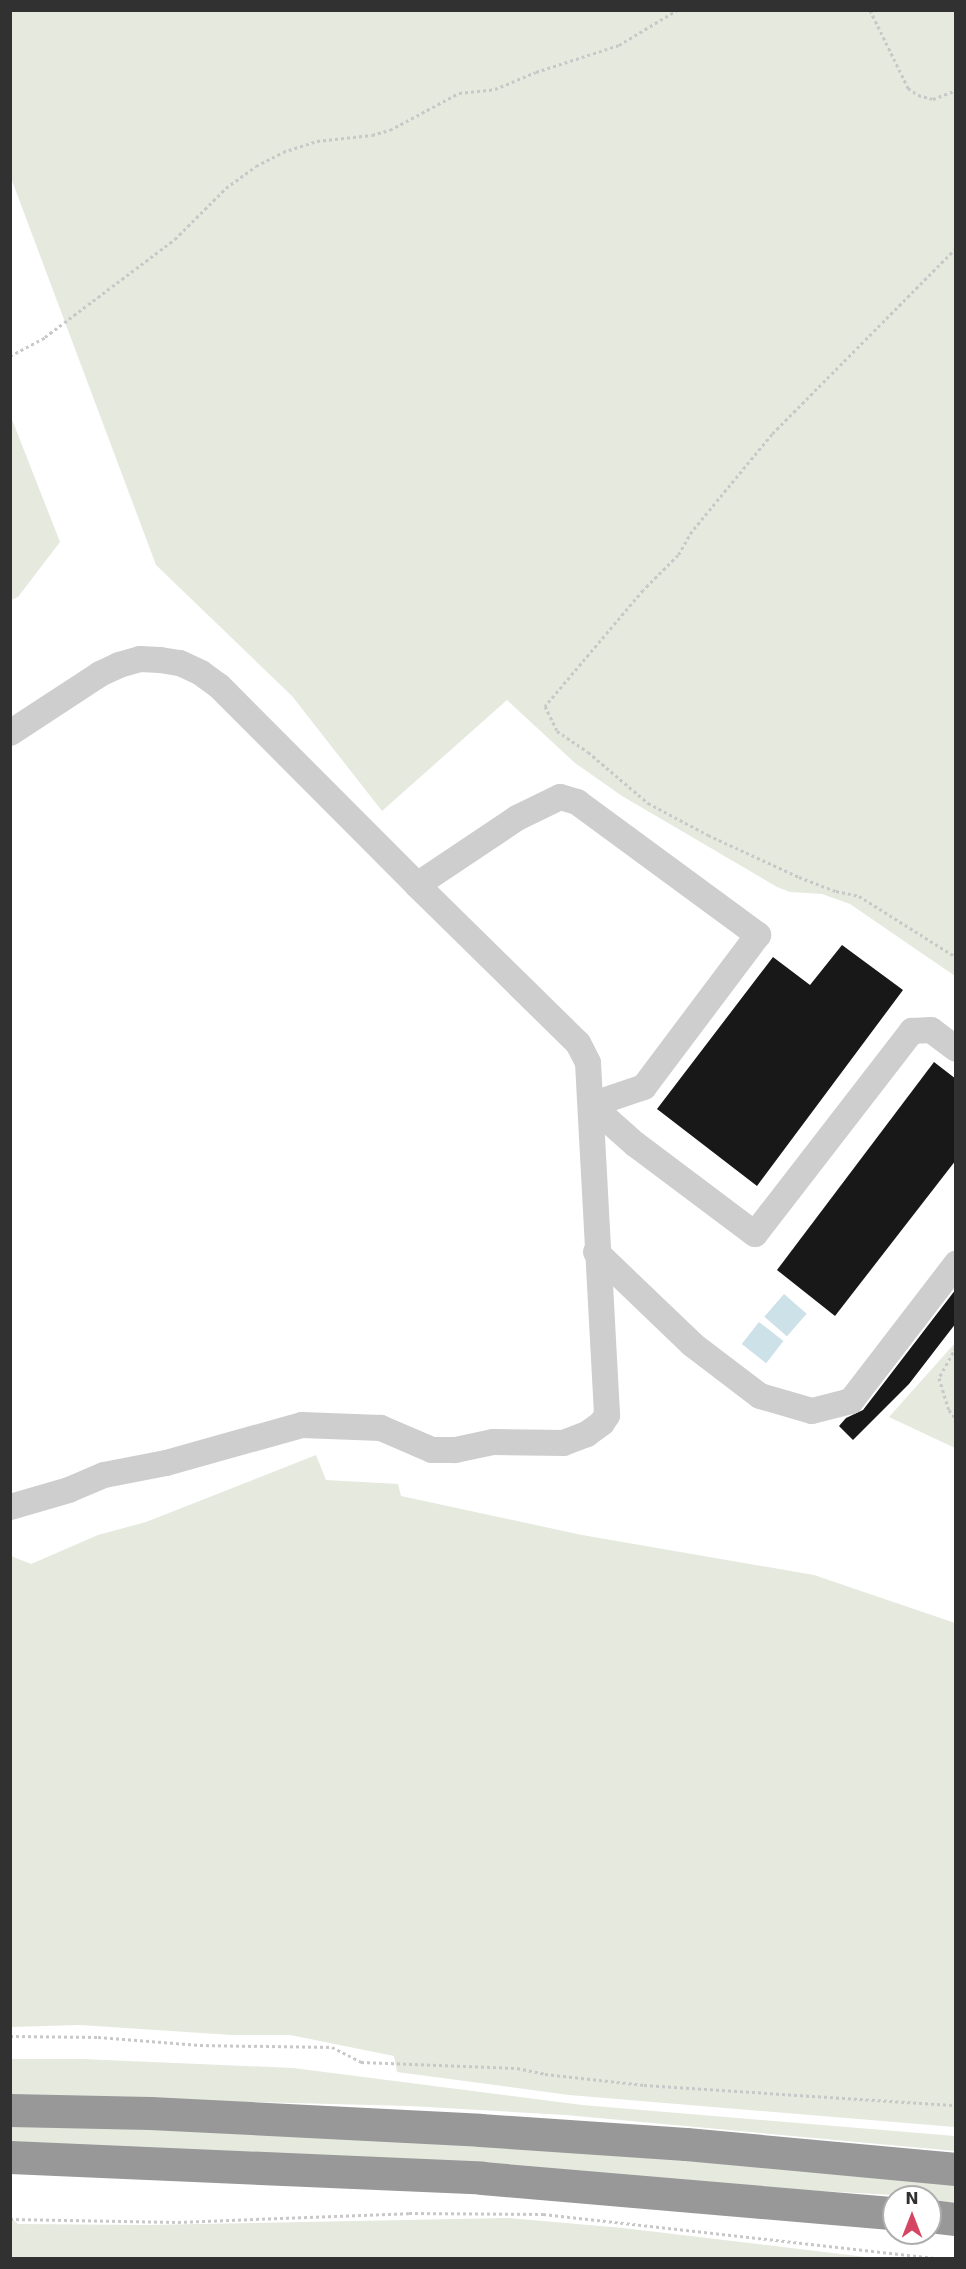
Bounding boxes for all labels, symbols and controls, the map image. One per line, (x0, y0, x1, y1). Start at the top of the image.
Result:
north arrow (882, 2185, 942, 2245)
text: N (905, 2189, 919, 2208)

